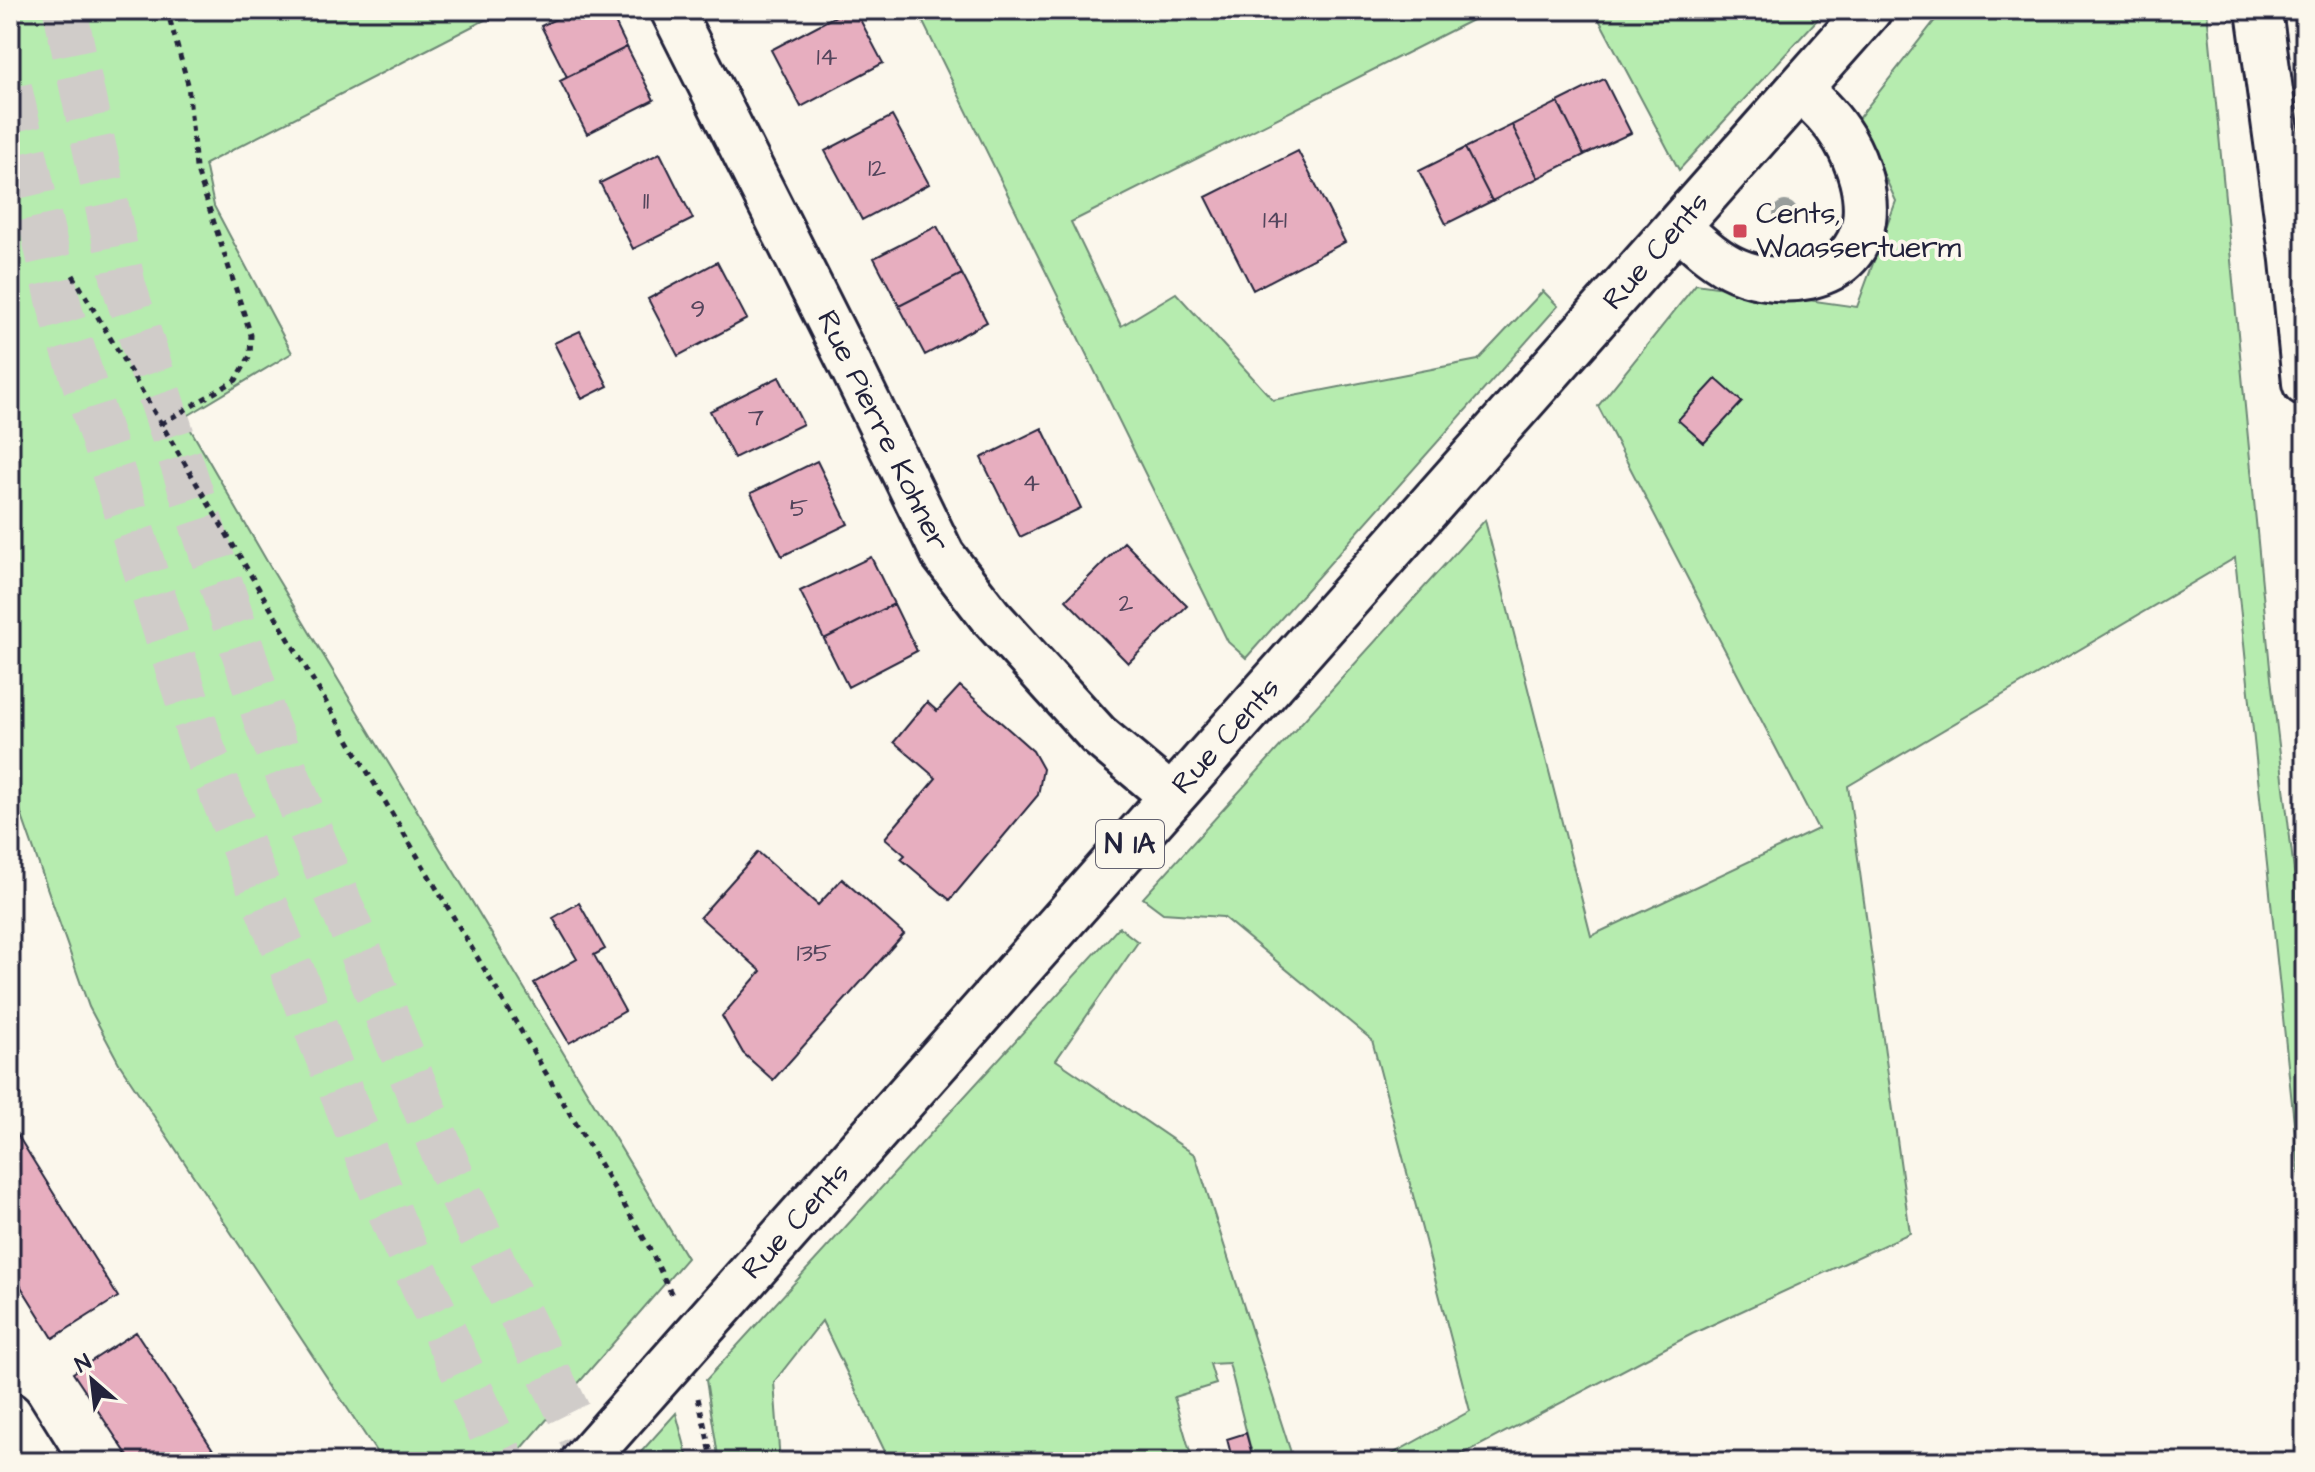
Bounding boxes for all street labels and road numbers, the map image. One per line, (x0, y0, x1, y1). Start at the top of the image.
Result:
street label: Rue Cents (1593, 183, 1719, 319)
street label: Rue Pierre Kohner (806, 303, 960, 559)
street label: Rue Cents (1162, 668, 1290, 804)
road number: N 1A (1096, 820, 1164, 868)
street label: Rue Cents (732, 1153, 860, 1289)

